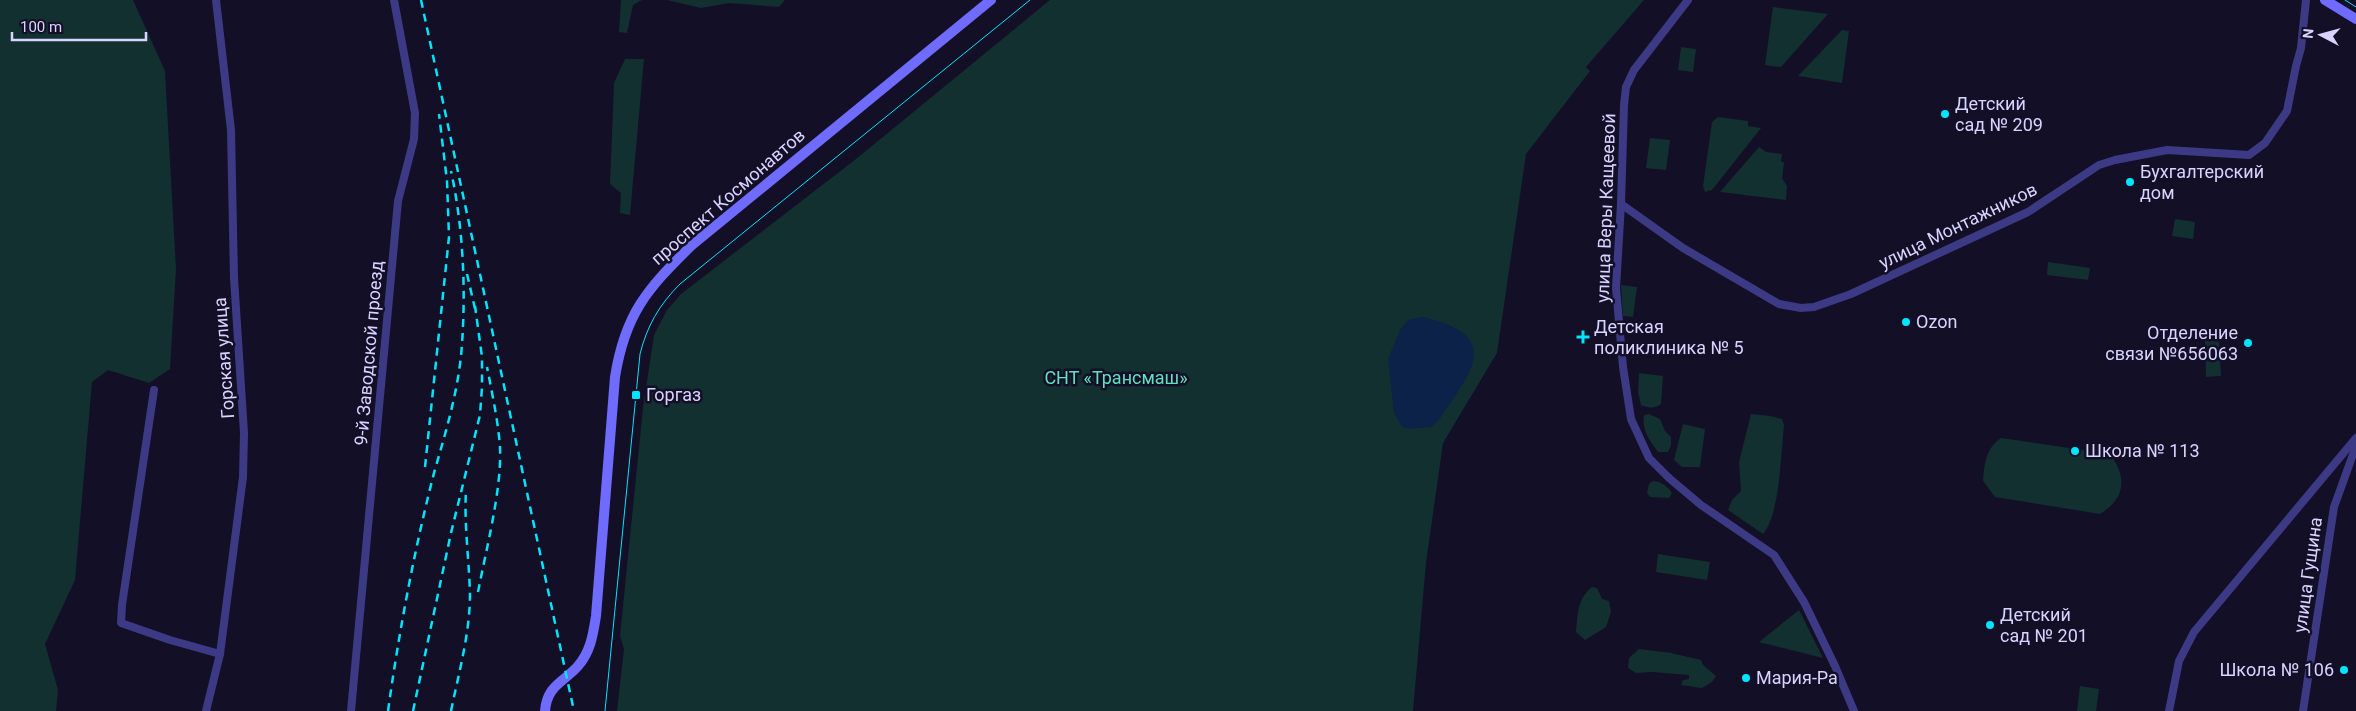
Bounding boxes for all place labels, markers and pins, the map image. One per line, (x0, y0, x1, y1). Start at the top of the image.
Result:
place label: Детский сад № 209 (1955, 93, 2043, 135)
marker: Детский сад № 209 (1939, 108, 1951, 120)
place label: Бухгалтерский дом (2140, 161, 2264, 203)
marker: Бухгалтерский дом (2124, 176, 2136, 188)
place label: Ozon (1916, 311, 1957, 332)
place label: Детская поликлиника № 5 (1594, 316, 1744, 358)
marker: Ozon (1900, 316, 1912, 328)
place label: Отделение связи №656063 (2105, 322, 2238, 364)
marker: Детская поликлиника № 5 (1576, 330, 1590, 344)
marker: Отделение связи №656063 (2242, 337, 2254, 349)
place label: Горгаз (646, 384, 701, 405)
marker: Горгаз (630, 389, 642, 401)
place label: Школа № 113 (2085, 440, 2200, 461)
marker: Школа № 113 (2069, 445, 2081, 457)
place label: Детский сад № 201 (2000, 604, 2088, 646)
marker: Детский сад № 201 (1984, 619, 1996, 631)
place label: Школа № 106 (2219, 659, 2334, 680)
marker: Школа № 106 (2338, 664, 2350, 676)
place label: Мария-Ра (1756, 667, 1838, 688)
marker: Мария-Ра (1740, 672, 1752, 684)

